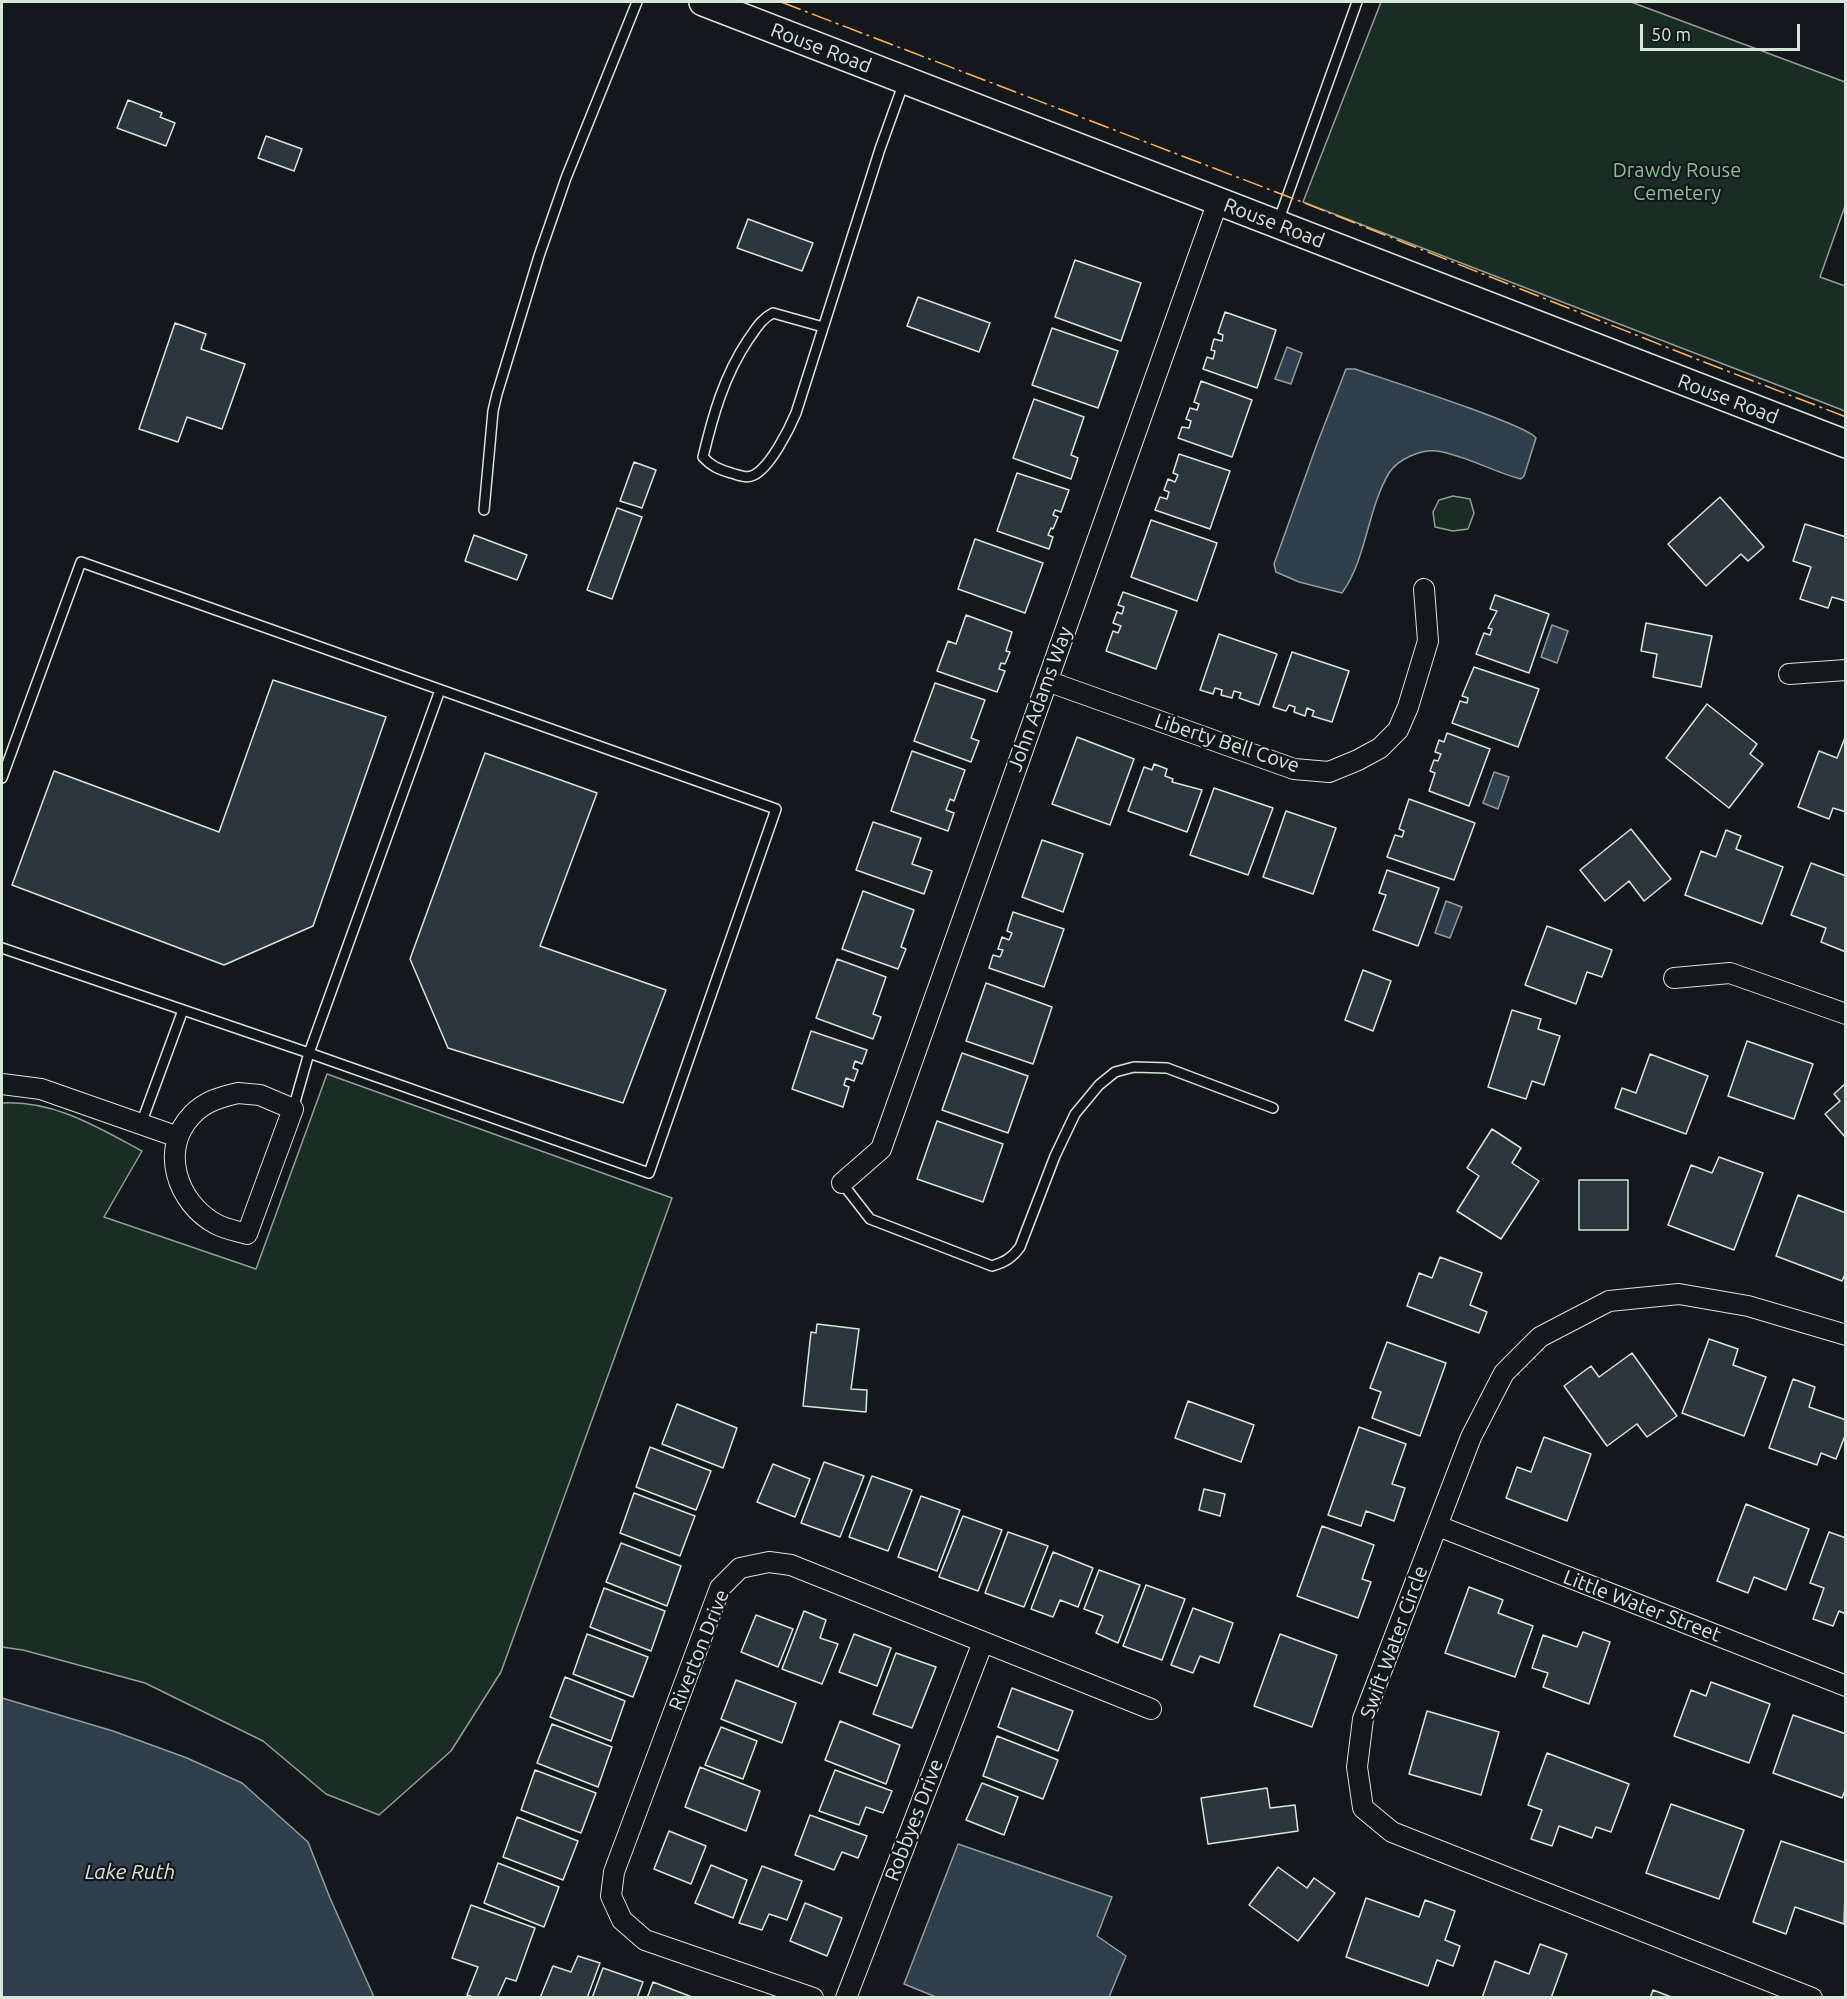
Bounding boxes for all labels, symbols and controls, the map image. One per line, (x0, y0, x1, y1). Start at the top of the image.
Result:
scale bar (1643, 12, 1804, 50)
street label: Rouse Road (767, 18, 875, 78)
text: 50 m (1651, 24, 1691, 44)
park label: Drawdy Rouse Cemetery (1613, 158, 1741, 205)
street label: Rouse Road (1220, 193, 1328, 253)
street label: Rouse Road (1674, 369, 1782, 429)
street label: John Adams Way (1003, 623, 1077, 775)
street label: Liberty Bell Cove (1152, 708, 1302, 778)
street label: Swift Water Circle (1355, 1562, 1433, 1722)
street label: Little Water Street (1560, 1565, 1724, 1647)
street label: Riverton Drive (664, 1586, 734, 1714)
street label: Robbyes Drive (880, 1756, 948, 1884)
water label: Lake Ruth (85, 1859, 175, 1885)

